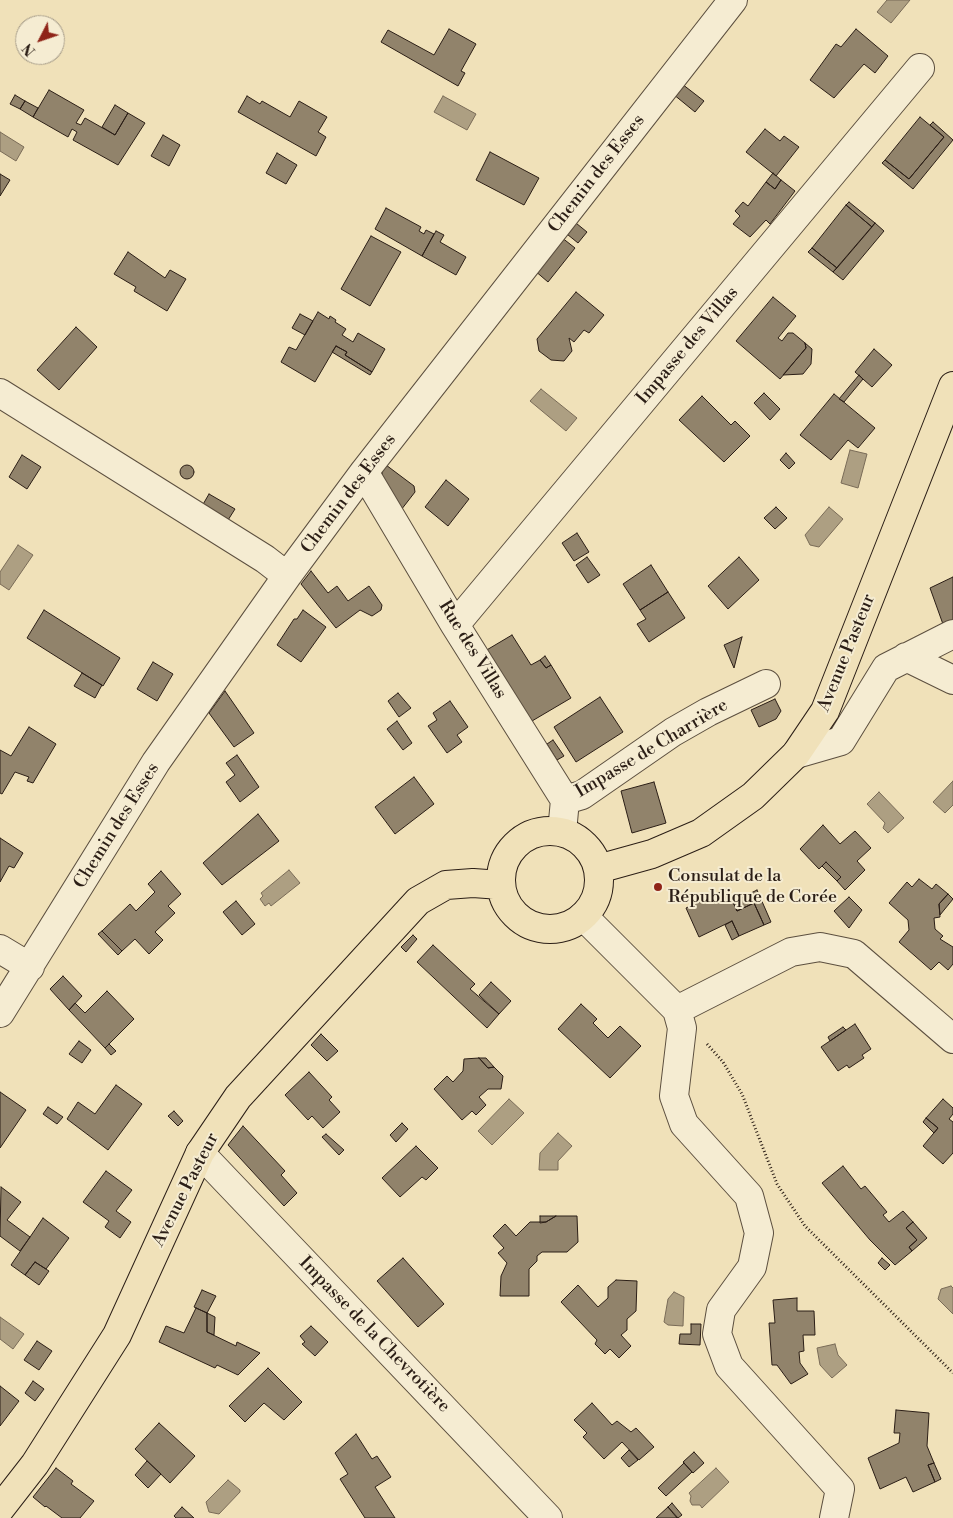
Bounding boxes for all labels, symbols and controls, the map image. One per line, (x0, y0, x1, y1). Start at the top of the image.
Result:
north arrow (15, 15, 65, 65)
text: N (19, 39, 40, 59)
street label: Chemin des Esses (544, 110, 650, 238)
street label: Impasse des Villas (633, 283, 743, 409)
street label: Chemin des Esses (297, 430, 401, 558)
street label: Avenue Pasteur (814, 591, 880, 715)
street label: Rue des Villas (433, 597, 511, 703)
street label: Impasse de Charrière (572, 695, 732, 803)
street label: Chemin des Esses (70, 759, 164, 893)
place label: Consulat de la République de Corée (668, 866, 837, 909)
marker: Consulat de la République de Corée (652, 881, 664, 893)
street label: Avenue Pasteur (148, 1129, 224, 1251)
street label: Impasse de la Chevrotière (294, 1253, 454, 1417)

